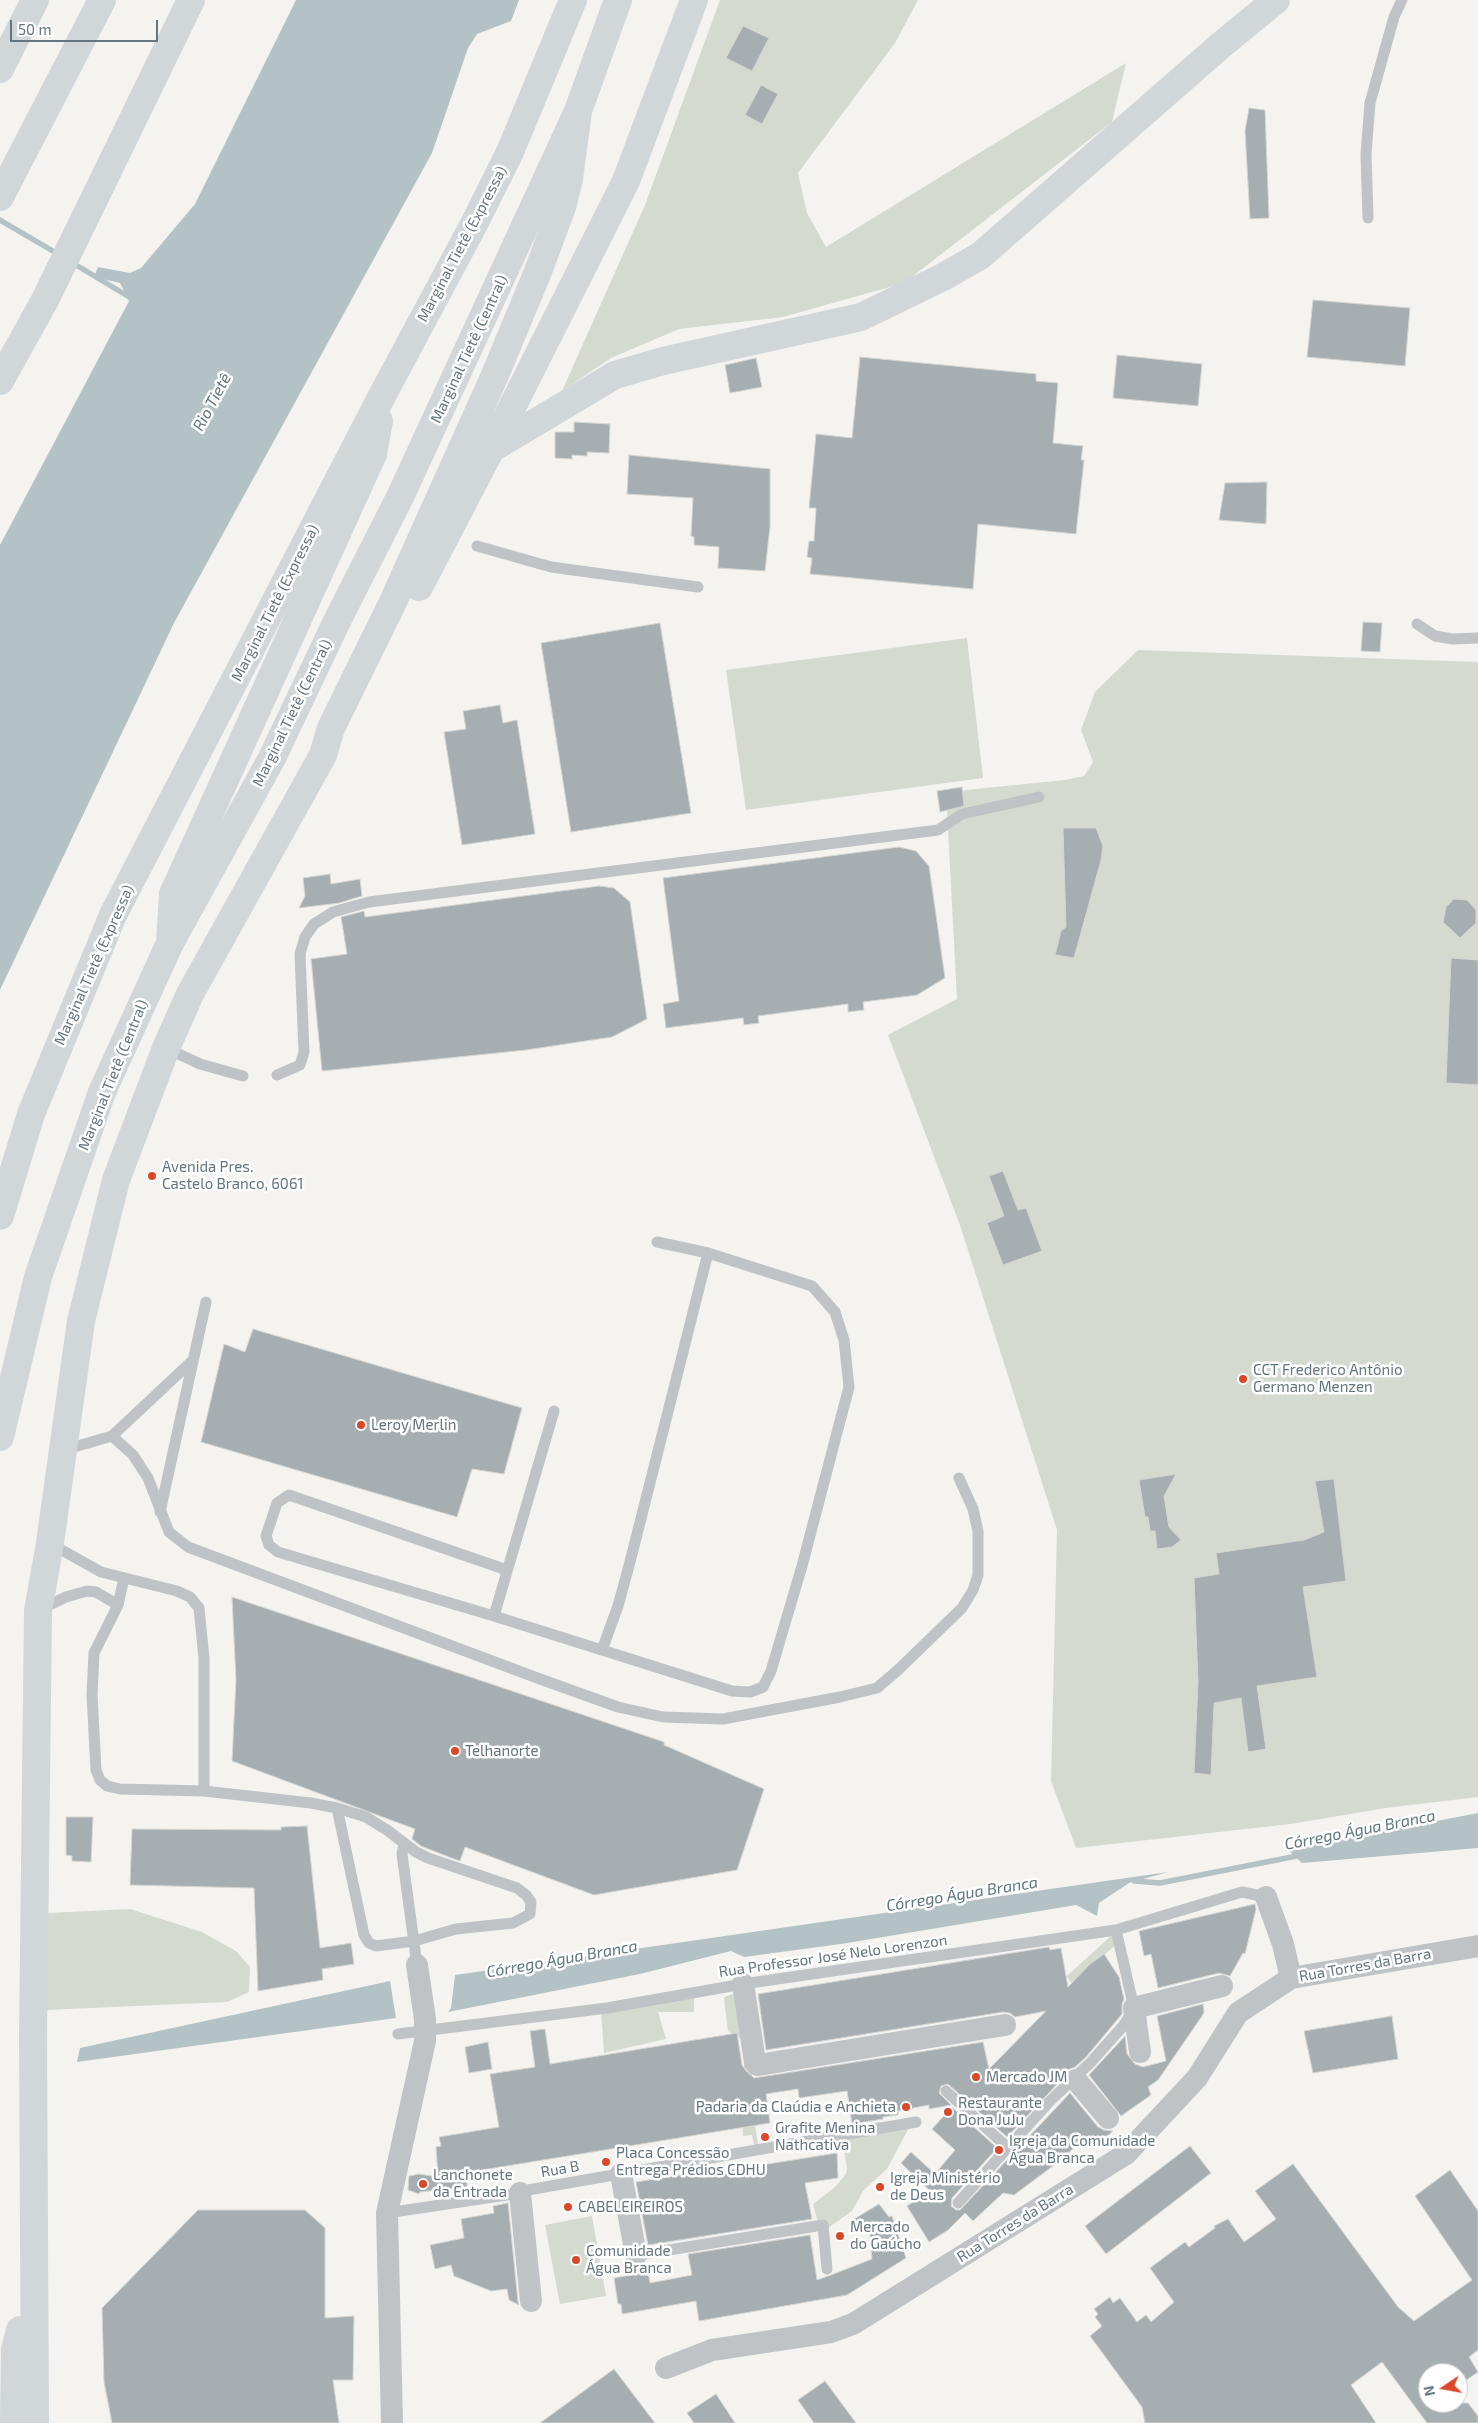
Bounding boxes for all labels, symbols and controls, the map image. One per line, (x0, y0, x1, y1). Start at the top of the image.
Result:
scale bar (12, 10, 160, 42)
text: 50 m (18, 20, 52, 38)
street label: Marginal Tietê (Expressa) (413, 163, 511, 325)
street label: Marginal Tietê (Central) (427, 272, 511, 426)
water label: Rio Tietê (189, 370, 235, 434)
street label: Marginal Tietê (Expressa) (228, 522, 322, 684)
street label: Marginal Tietê (Central) (249, 637, 335, 789)
street label: Marginal Tietê (Expressa) (50, 882, 138, 1048)
street label: Marginal Tietê (Central) (74, 997, 152, 1153)
place label: Avenida Pres. Castelo Branco, 6061 (162, 1158, 303, 1193)
marker: Avenida Pres. Castelo Branco, 6061 (146, 1170, 158, 1182)
place label: CCT Frederico Antônio Germano Menzen (1253, 1361, 1402, 1396)
marker: CCT Frederico Antônio Germano Menzen (1237, 1373, 1249, 1385)
place label: Leroy Merlin (371, 1416, 456, 1434)
marker: Leroy Merlin (355, 1419, 367, 1431)
place label: Telhanorte (465, 1742, 539, 1760)
marker: Telhanorte (449, 1745, 461, 1757)
water label: Córrego Água Branca (1283, 1806, 1437, 1854)
water label: Córrego Água Branca (885, 1873, 1039, 1915)
street label: Rua Professor José Nelo Lorenzon (718, 1931, 948, 1981)
water label: Córrego Água Branca (485, 1936, 639, 1982)
street label: Rua Torres da Barra (1298, 1945, 1432, 1985)
place label: Mercado JM (986, 2068, 1067, 2086)
marker: Mercado JM (970, 2071, 982, 2083)
place label: Restaurante Dona JuJu (958, 2094, 1042, 2129)
place label: Padaria da Claúdia e Anchieta (696, 2098, 896, 2116)
marker: Padaria da Claúdia e Anchieta (900, 2101, 912, 2113)
marker: Restaurante Dona JuJu (942, 2106, 954, 2118)
place label: Grafite Menina Nathcativa (775, 2119, 875, 2154)
marker: Grafite Menina Nathcativa (759, 2131, 771, 2143)
place label: Igreja da Comunidade Água Branca (1009, 2132, 1155, 2167)
place label: Placa Concessão Entrega Prédios CDHU (616, 2144, 766, 2179)
marker: Igreja da Comunidade Água Branca (993, 2144, 1005, 2156)
marker: Placa Concessão Entrega Prédios CDHU (600, 2156, 612, 2168)
street label: Rua B (539, 2157, 581, 2181)
place label: Lanchonete da Entrada (433, 2166, 513, 2201)
place label: Igreja Ministério de Deus (890, 2169, 1000, 2204)
marker: Lanchonete da Entrada (417, 2178, 429, 2190)
street label: Rua Torres da Barra (954, 2180, 1076, 2266)
marker: Igreja Ministério de Deus (874, 2181, 886, 2193)
place label: CABELEIREIROS (578, 2198, 683, 2216)
marker: CABELEIREIROS (562, 2201, 574, 2213)
place label: Mercado do Gaúcho (850, 2218, 921, 2253)
marker: Mercado do Gaúcho (834, 2230, 846, 2242)
place label: Comunidade Água Branca (586, 2242, 672, 2277)
marker: Comunidade Água Branca (570, 2254, 582, 2266)
north arrow (1418, 2363, 1468, 2413)
text: N (1419, 2384, 1438, 2398)

